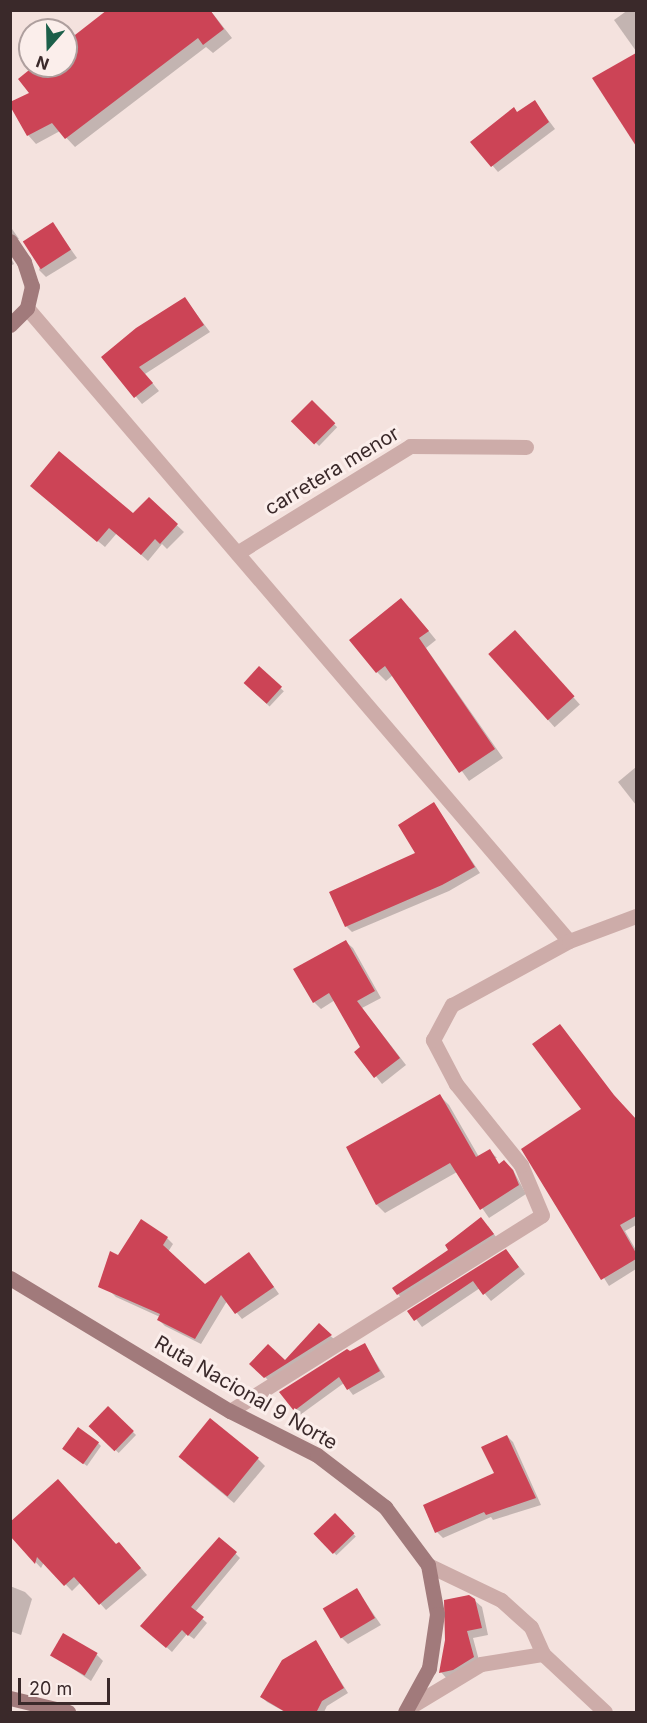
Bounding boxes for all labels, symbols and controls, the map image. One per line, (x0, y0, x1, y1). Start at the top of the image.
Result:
north arrow (18, 18, 78, 78)
text: N (33, 52, 52, 75)
street label: carretera menor (260, 421, 404, 521)
street label: Ruta Nacional 9 Norte (150, 1331, 342, 1455)
scale bar (21, 1666, 112, 1704)
text: 20 m (29, 1678, 72, 1699)

